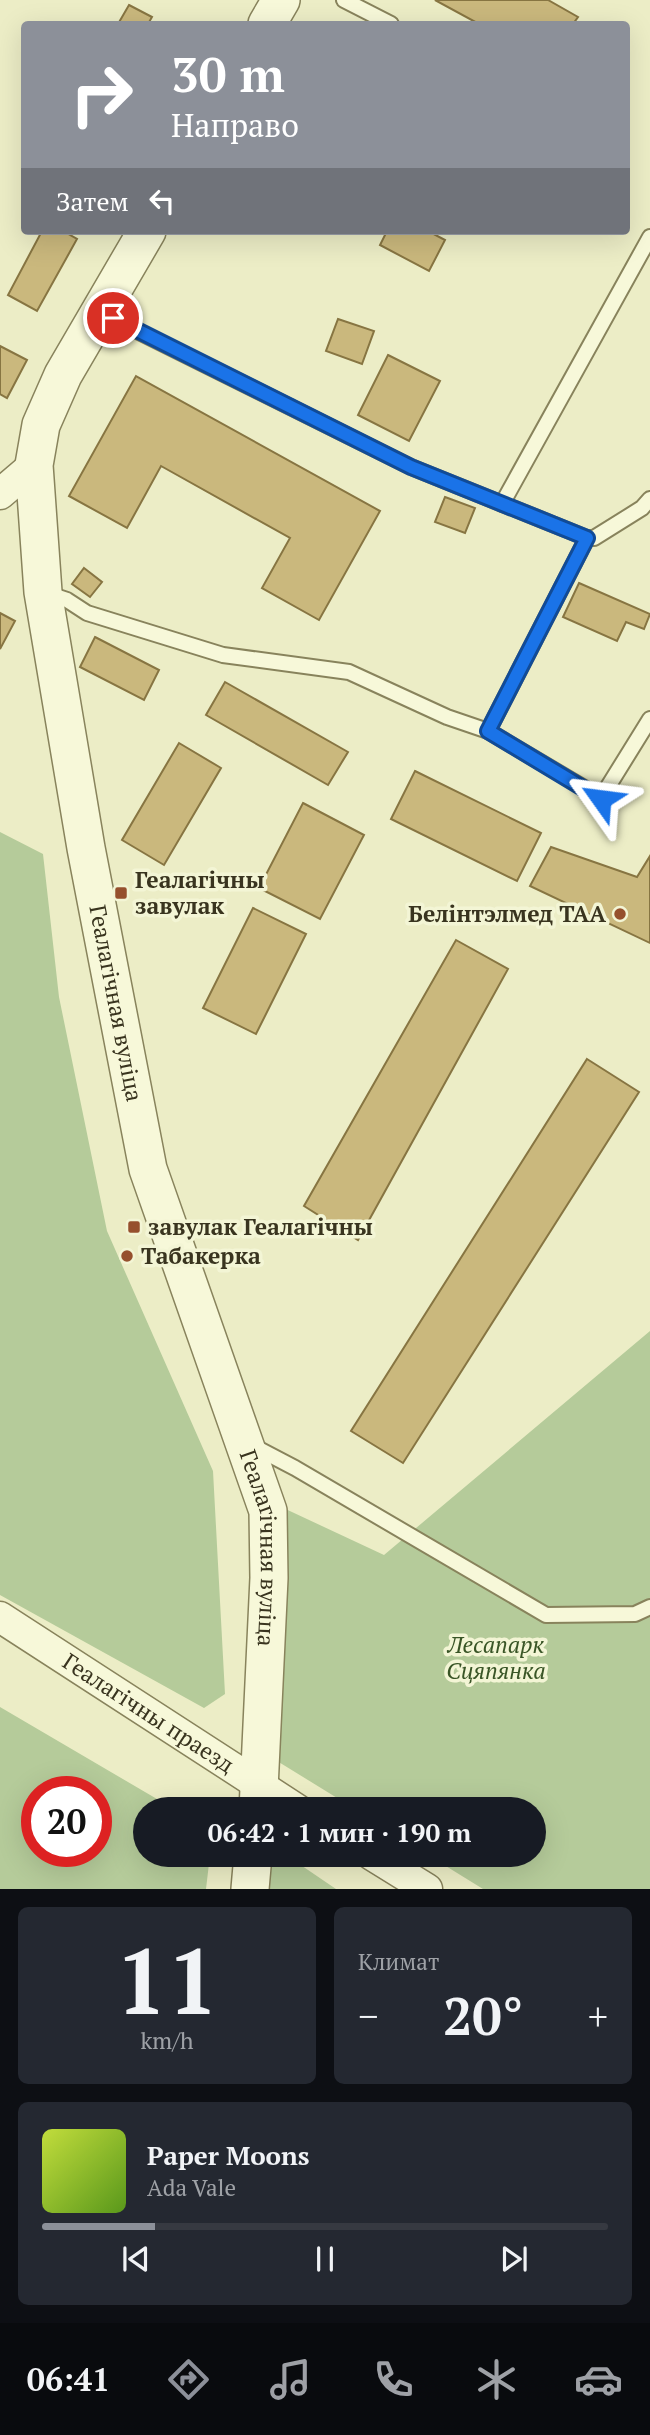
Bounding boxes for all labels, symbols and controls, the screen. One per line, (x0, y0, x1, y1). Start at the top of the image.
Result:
text: 30 m (171, 41, 285, 106)
icon: right (56, 49, 147, 140)
text: Направо (171, 104, 299, 146)
icon: left (143, 182, 181, 220)
text: Затем (56, 184, 129, 218)
pin (83, 288, 143, 348)
icon: arrive (94, 299, 132, 337)
position arrow (564, 762, 638, 836)
place label: Геалагічны завулак (135, 864, 264, 921)
marker: Геалагічны завулак (113, 885, 129, 901)
place label: Белінтэлмед ТАА (408, 898, 606, 929)
street label: Геалагічная вуліца (82, 902, 151, 1104)
marker: Белінтэлмед ТАА (612, 906, 628, 922)
place label: завулак Геалагічны (148, 1211, 373, 1242)
marker: завулак Геалагічны (126, 1219, 142, 1235)
place label: Табакерка (141, 1240, 261, 1271)
marker: Табакерка (119, 1248, 135, 1264)
street label: Геалагічная вуліца (233, 1445, 285, 1648)
park label: Лесапарк Сцяпянка (446, 1629, 546, 1686)
street label: Геалагічны праезд (57, 1646, 241, 1780)
speed limit sign: 20 (21, 1776, 112, 1867)
text: 06:42 · 1 мин · 190 m (208, 1815, 471, 1849)
text: 11 (116, 1919, 218, 2040)
text: Климат (358, 1946, 439, 1977)
text: 20° (443, 1981, 523, 2050)
text: − (358, 1991, 378, 2041)
text: + (588, 1991, 608, 2041)
text: km/h (140, 2025, 194, 2056)
text: Paper Moons (147, 2138, 310, 2172)
text: Ada Vale (147, 2172, 236, 2203)
icon: previous (117, 2240, 155, 2278)
icon: pause (306, 2240, 344, 2278)
icon: next (495, 2240, 533, 2278)
icon: directions (164, 2355, 213, 2404)
icon: music (266, 2355, 315, 2404)
icon: phone (369, 2355, 418, 2404)
icon: climate (472, 2355, 521, 2404)
icon: car (574, 2355, 623, 2404)
text: 06:41 (27, 2358, 110, 2400)

